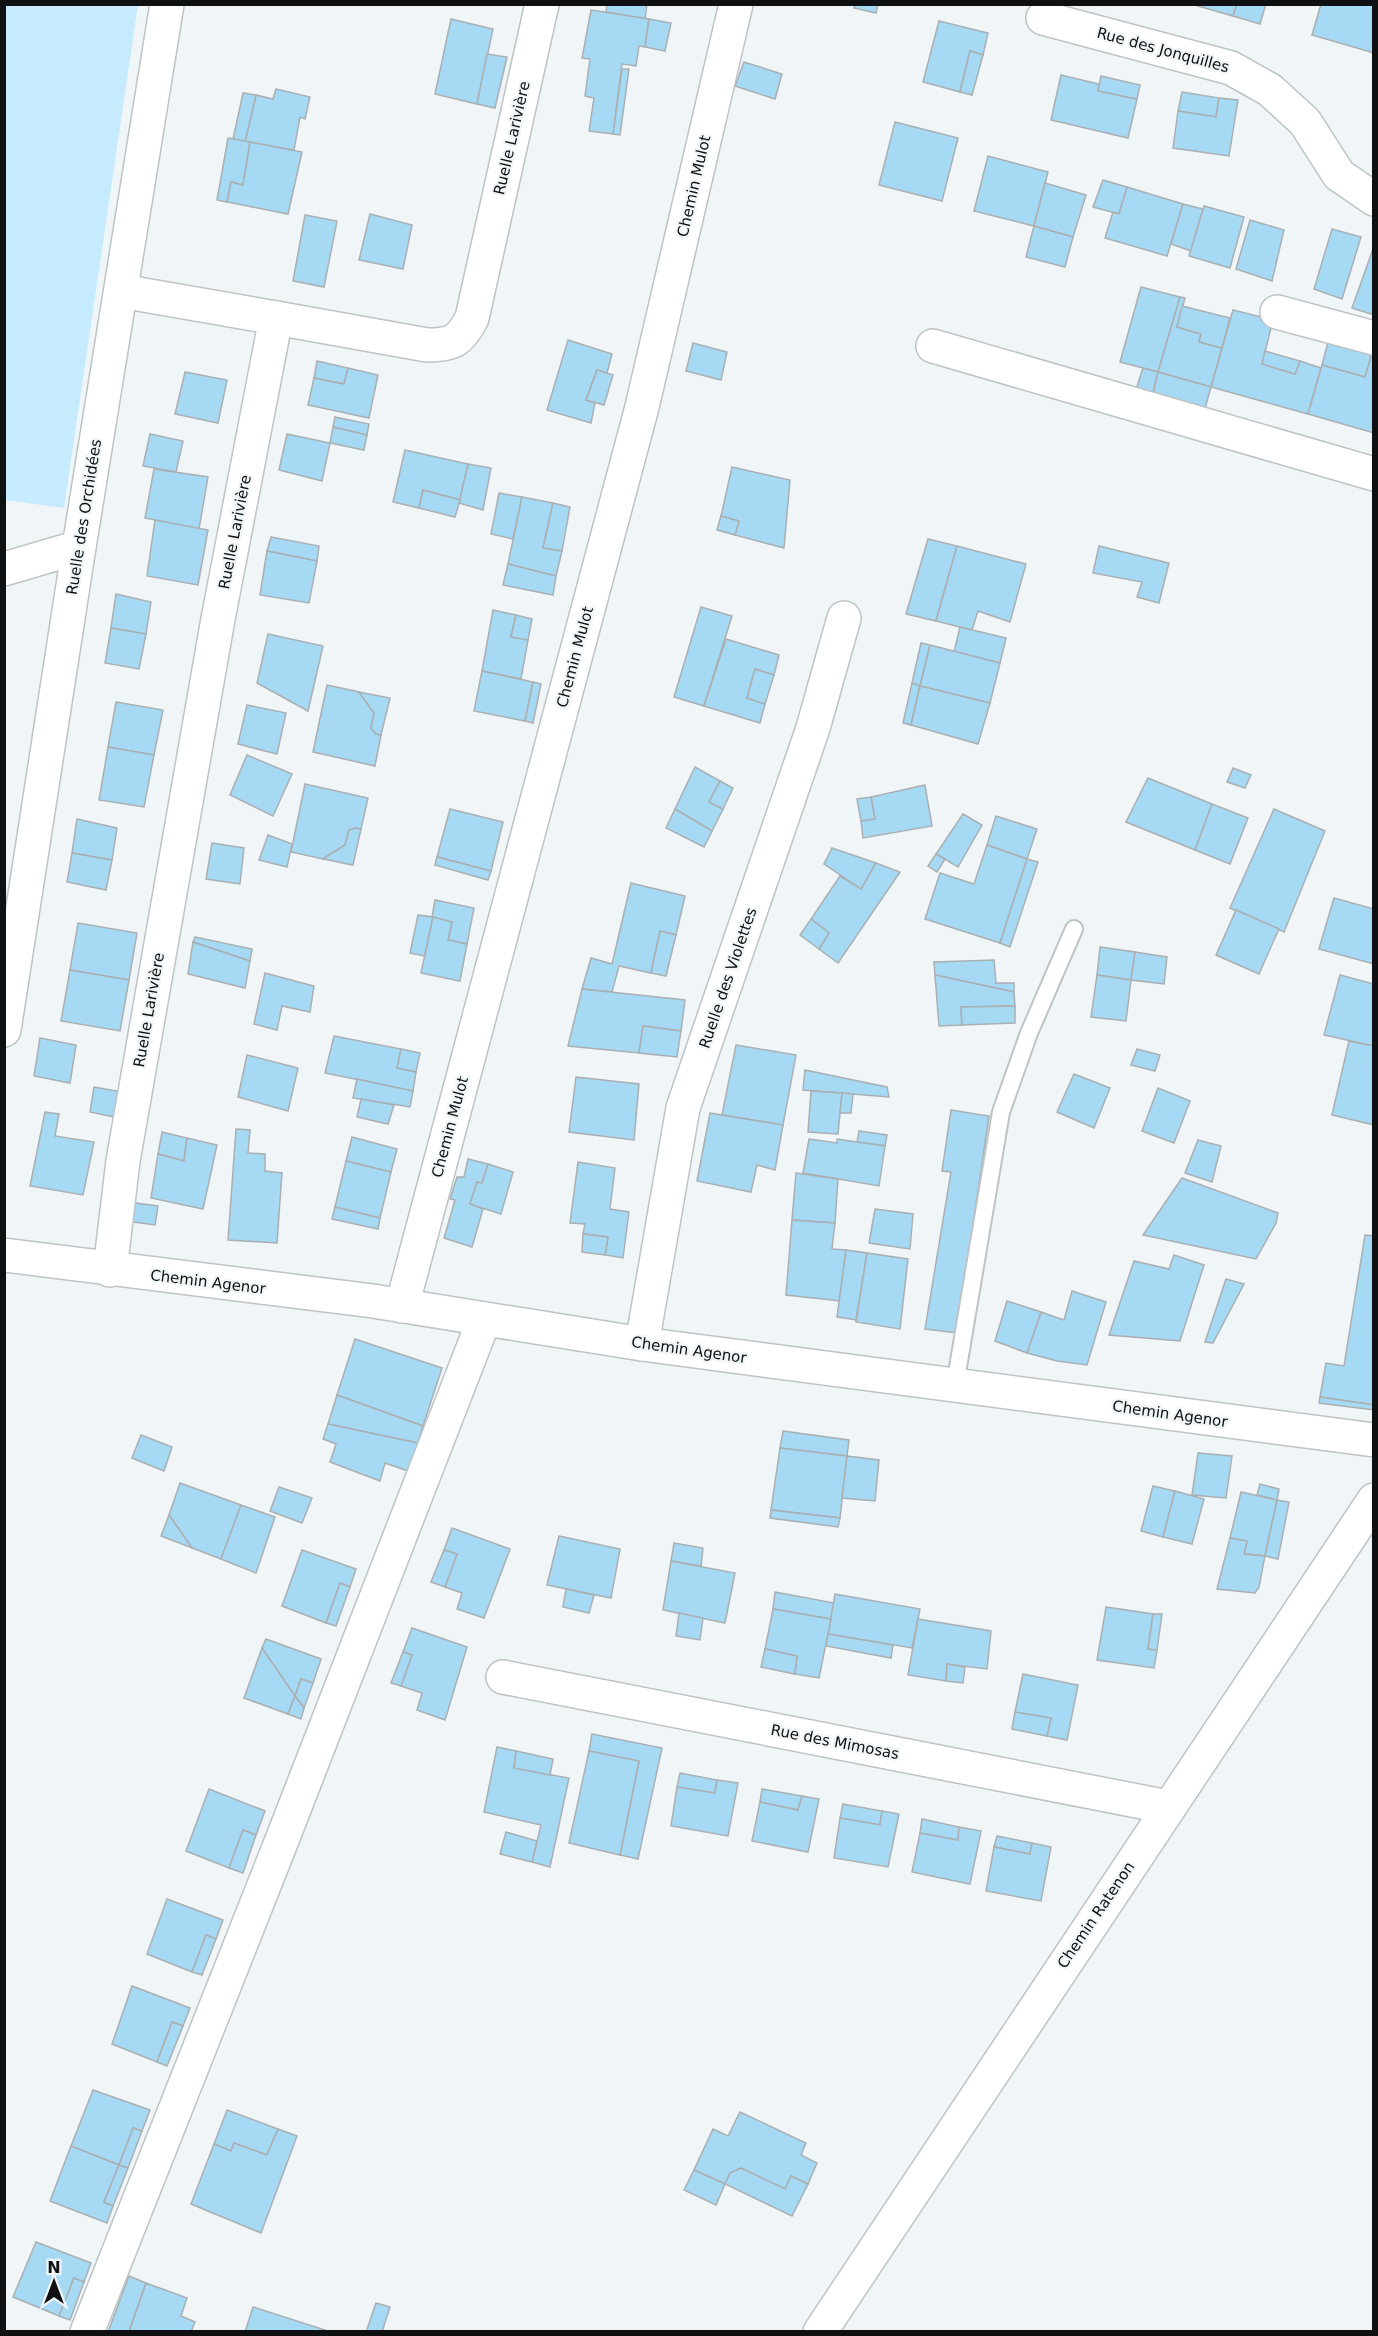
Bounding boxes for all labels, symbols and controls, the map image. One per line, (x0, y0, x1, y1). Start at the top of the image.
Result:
street label: Rue des Jonquilles (1095, 24, 1231, 76)
street label: Ruelle Larivière (490, 79, 534, 197)
street label: Chemin Mulot (674, 133, 714, 239)
street label: Ruelle des Orchidées (63, 438, 105, 596)
street label: Ruelle Larivière (215, 473, 255, 591)
street label: Chemin Mulot (553, 604, 597, 710)
street label: Ruelle des Violettes (695, 905, 761, 1051)
street label: Ruelle Larivière (130, 951, 168, 1069)
street label: Chemin Mulot (428, 1074, 472, 1180)
street label: Chemin Agenor (149, 1266, 268, 1298)
street label: Chemin Agenor (630, 1333, 749, 1367)
street label: Chemin Agenor (1111, 1397, 1230, 1431)
street label: Rue des Mimosas (769, 1721, 901, 1763)
street label: Chemin Ratenon (1054, 1858, 1138, 1972)
north arrow (24, 2252, 84, 2312)
text: N (47, 2258, 61, 2277)

